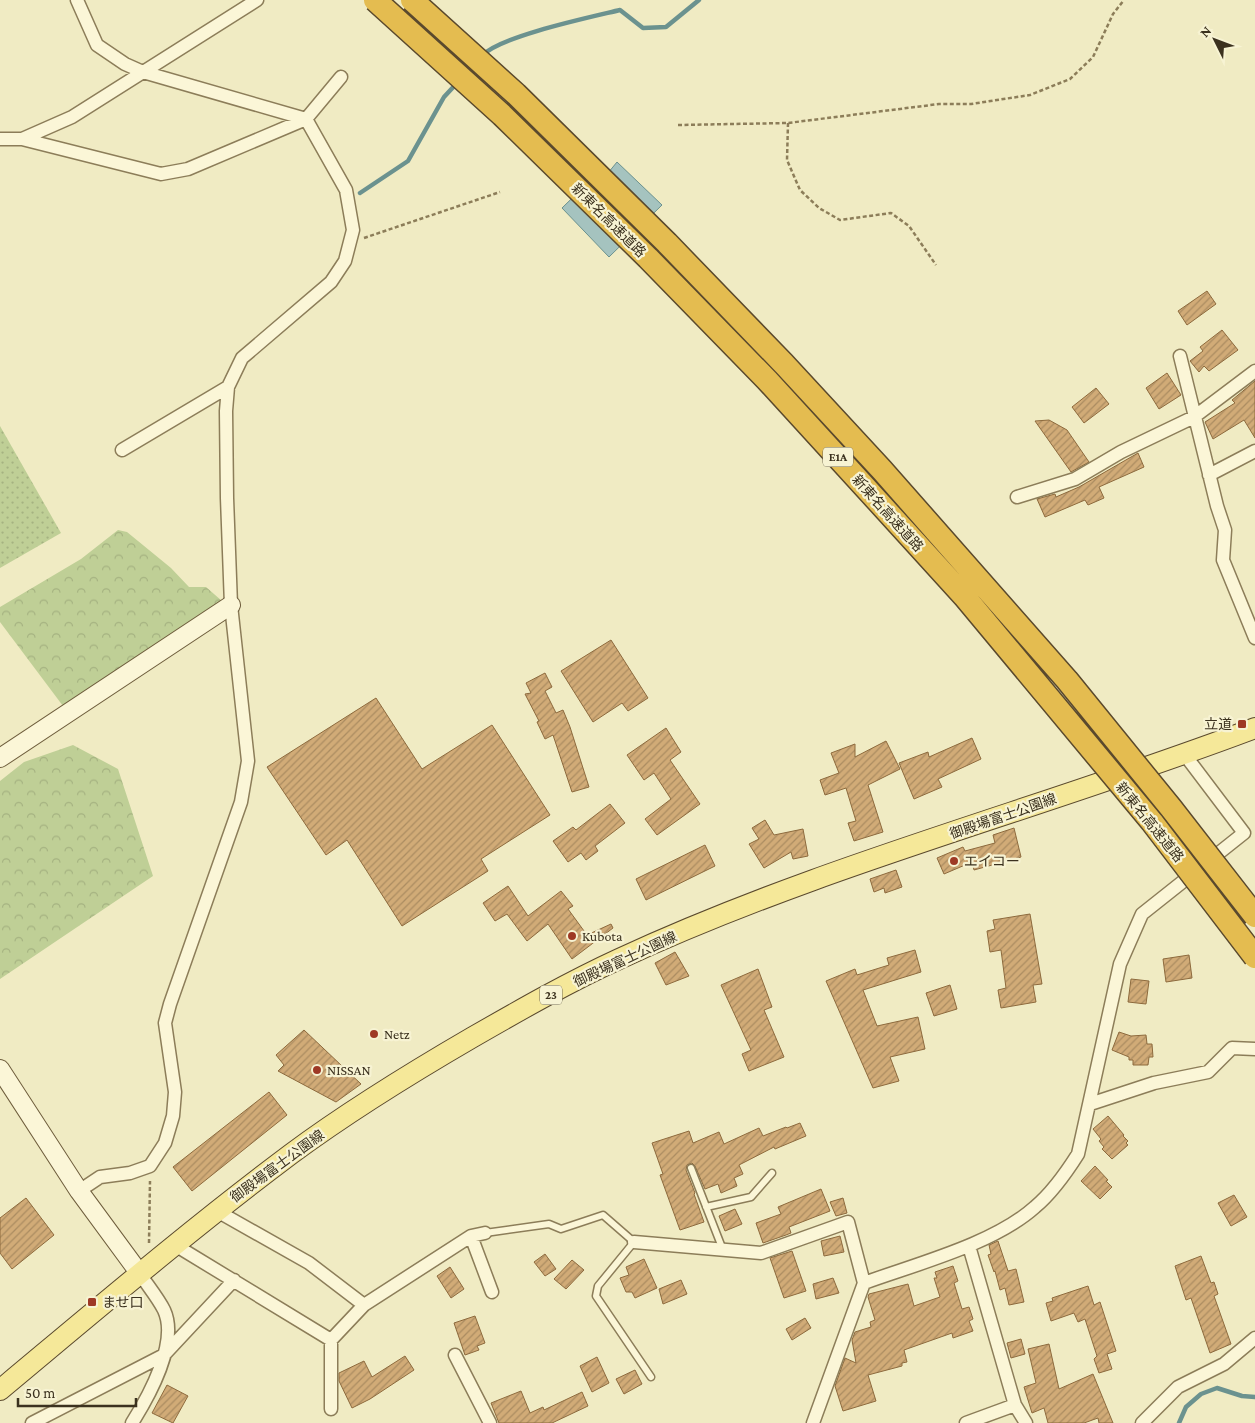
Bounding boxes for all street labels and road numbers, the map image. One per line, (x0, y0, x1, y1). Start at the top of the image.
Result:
street label: 新東名高速道路 (569, 180, 649, 260)
road number: E1A (823, 448, 853, 467)
street label: 新東名高速道路 (849, 471, 927, 555)
street label: 新東名高速道路 (1113, 779, 1187, 865)
street label: 御殿場富士公園線 (947, 790, 1059, 842)
street label: 御殿場富士公園線 (571, 928, 679, 990)
road number: 23 (540, 986, 562, 1004)
street label: 御殿場富士公園線 (227, 1127, 327, 1205)

